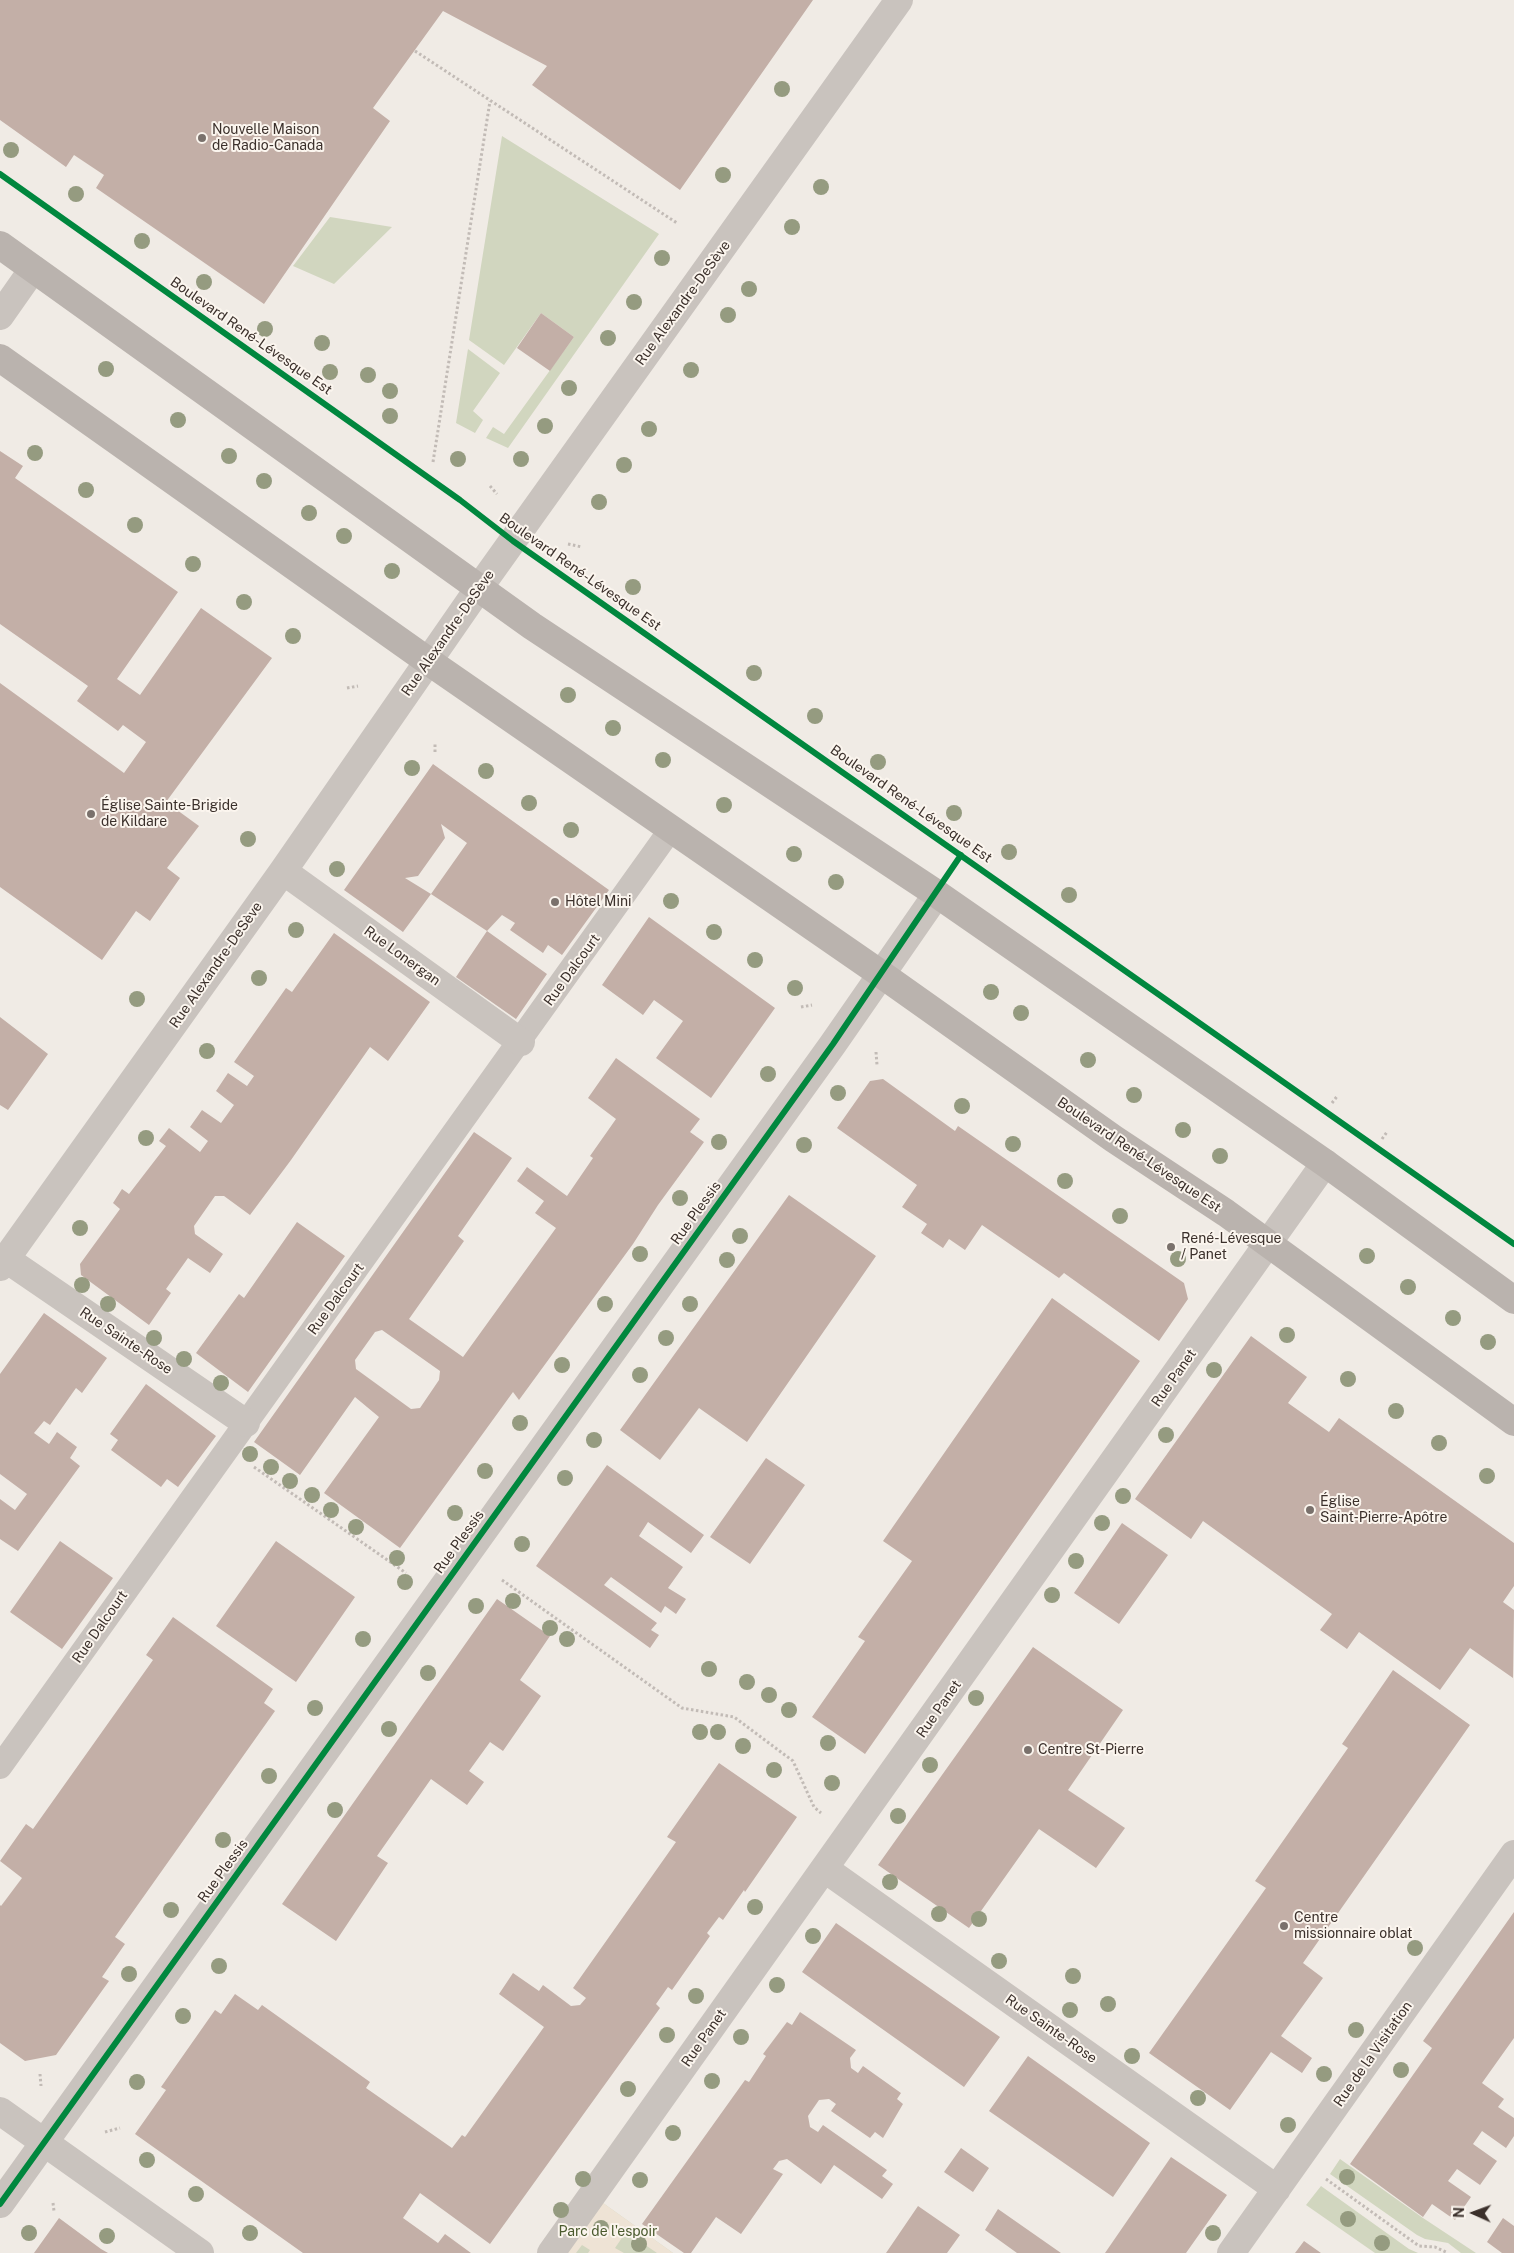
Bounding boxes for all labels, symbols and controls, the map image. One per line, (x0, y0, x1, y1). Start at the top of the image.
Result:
place label: Nouvelle Maison de Radio-Canada (212, 122, 323, 154)
marker: Nouvelle Maison de Radio-Canada (196, 132, 208, 144)
street label: Rue Alexandre-DeSève (632, 237, 734, 369)
street label: Boulevard René-Lévesque Est (167, 274, 335, 398)
street label: Boulevard René-Lévesque Est (496, 510, 664, 634)
street label: Rue Alexandre-DeSève (398, 567, 498, 699)
street label: Boulevard René-Lévesque Est (827, 742, 995, 866)
place label: Église Sainte-Brigide de Kildare (101, 798, 238, 830)
marker: Église Sainte-Brigide de Kildare (85, 808, 97, 820)
place label: Hôtel Mini (565, 894, 632, 910)
marker: Hôtel Mini (549, 896, 561, 908)
street label: Rue Alexandre-DeSève (166, 899, 266, 1031)
street label: Rue Lonergan (361, 923, 443, 989)
street label: Rue Dalcourt (540, 931, 604, 1009)
street label: Boulevard René-Lévesque Est (1054, 1094, 1224, 1216)
street label: Rue Plessis (667, 1178, 725, 1248)
place label: René-Lévesque / Panet (1181, 1231, 1281, 1264)
marker: René-Lévesque / Panet (1165, 1241, 1177, 1253)
street label: Rue Dalcourt (304, 1260, 368, 1338)
street label: Rue Sainte-Rose (77, 1304, 175, 1378)
street label: Rue Panet (1148, 1346, 1200, 1410)
place label: Église Saint-Pierre-Apôtre (1320, 1494, 1448, 1526)
marker: Église Saint-Pierre-Apôtre (1304, 1504, 1316, 1516)
street label: Rue Plessis (430, 1507, 488, 1577)
street label: Rue Dalcourt (69, 1588, 131, 1666)
street label: Rue Panet (913, 1677, 965, 1741)
place label: Centre St-Pierre (1038, 1742, 1144, 1758)
marker: Centre St-Pierre (1022, 1744, 1034, 1756)
street label: Rue Plessis (194, 1836, 252, 1906)
place label: Centre missionnaire oblat (1294, 1910, 1413, 1942)
marker: Centre missionnaire oblat (1278, 1920, 1290, 1932)
street label: Rue Sainte-Rose (1002, 1991, 1100, 2067)
street label: Rue de la Visitation (1330, 1998, 1416, 2110)
street label: Rue Panet (678, 2006, 730, 2070)
north arrow (1449, 2188, 1499, 2238)
text: N (1451, 2207, 1467, 2218)
park label: Parc de l'espoir (558, 2224, 658, 2240)

